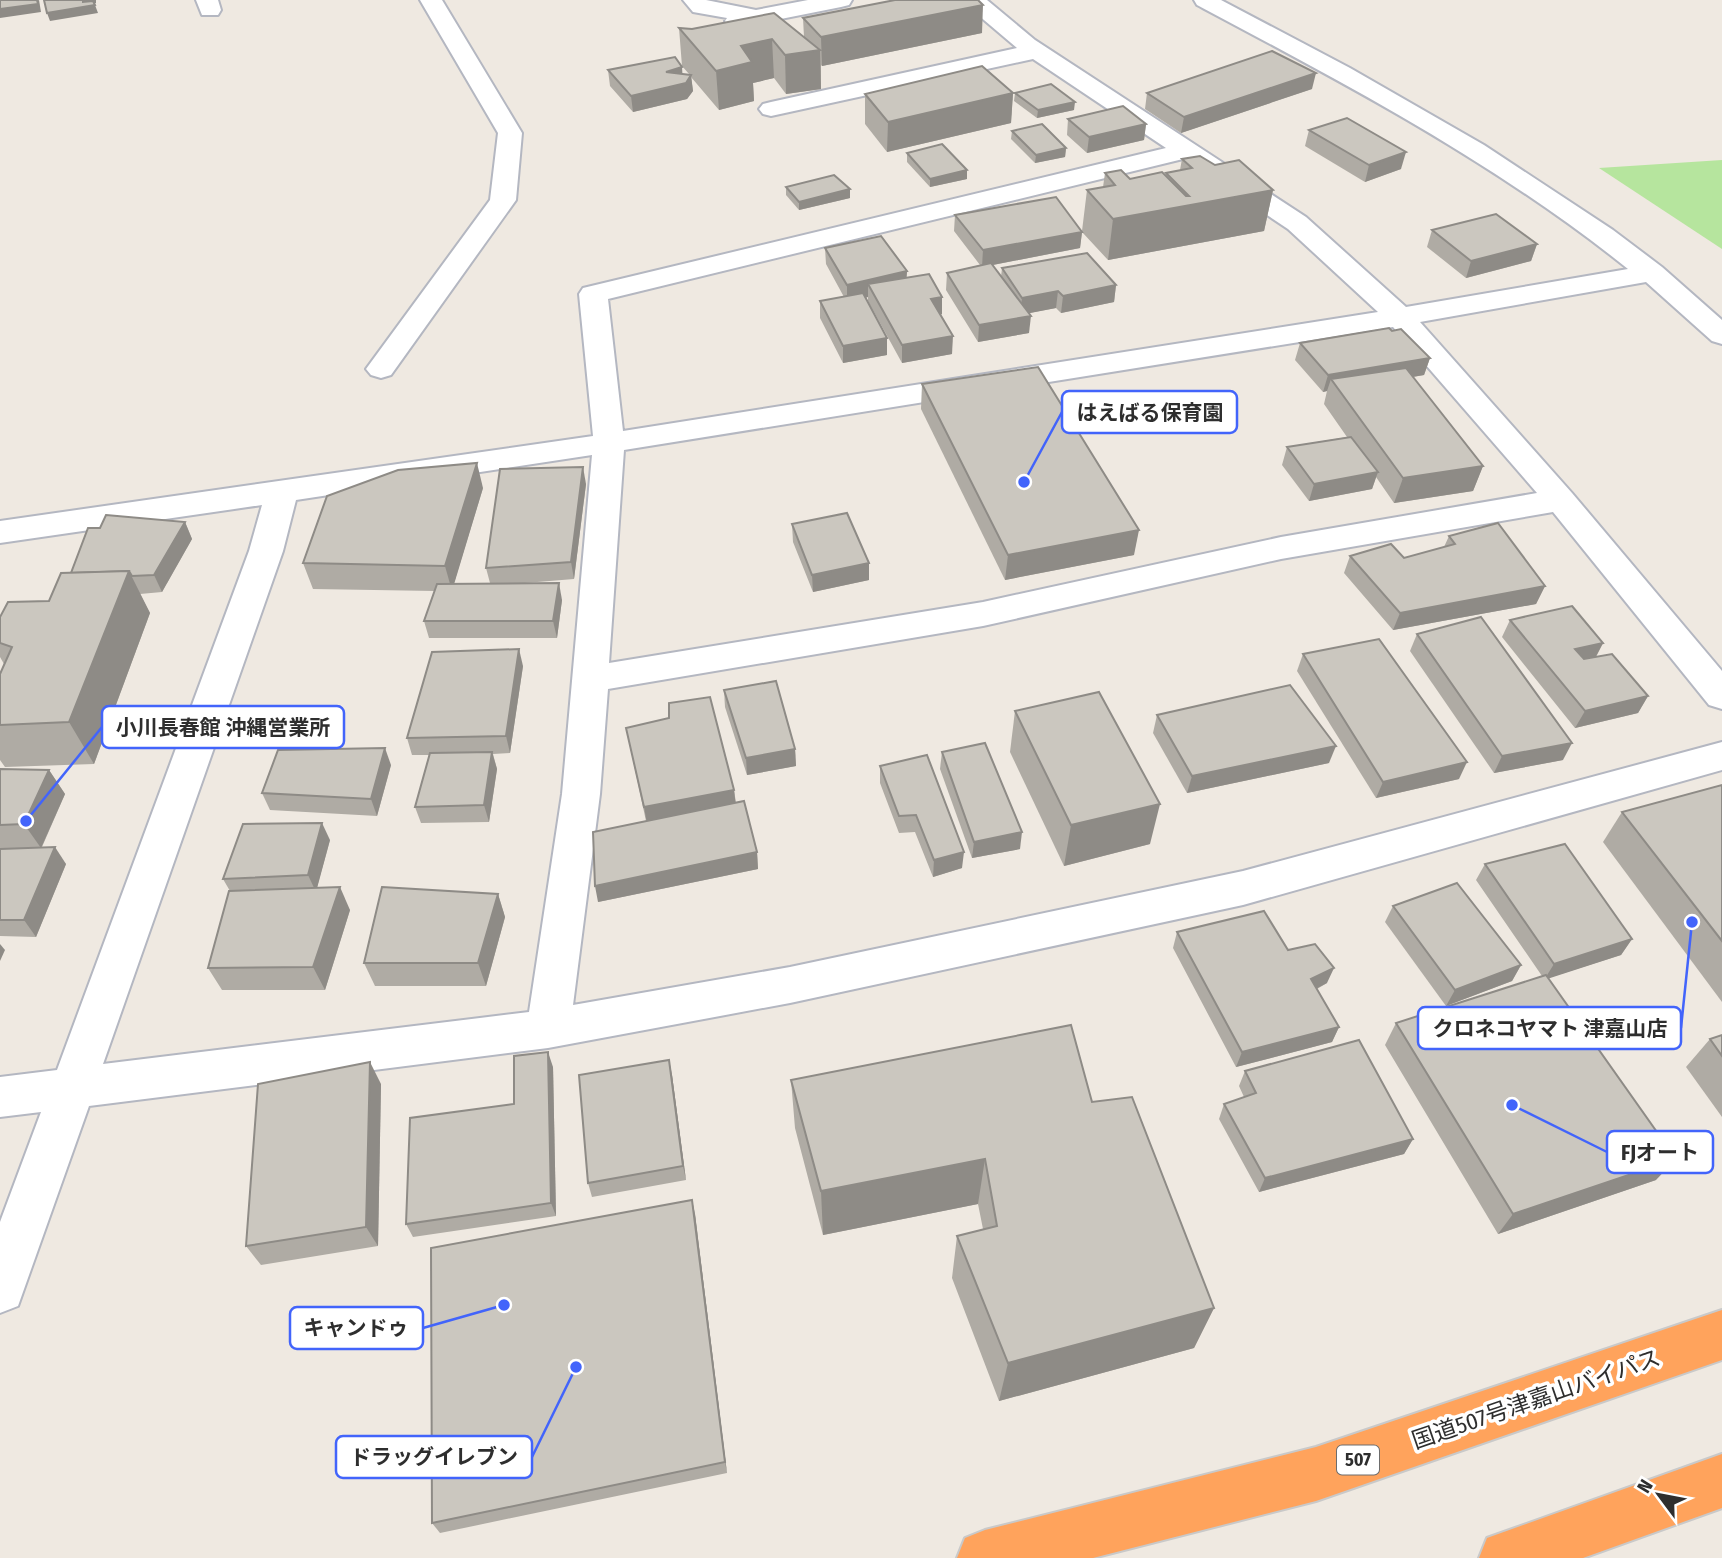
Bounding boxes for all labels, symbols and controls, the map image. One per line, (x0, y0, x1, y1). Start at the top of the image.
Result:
callout: はえばる保育園 (1062, 391, 1237, 433)
text: はえばる保育園 (1077, 400, 1224, 426)
callout: 小川長春館 沖縄営業所 (102, 706, 344, 748)
text: 小川長春館 沖縄営業所 (116, 715, 330, 741)
callout: クロネコヤマト 津嘉山店 (1418, 1007, 1681, 1049)
text: クロネコヤマト 津嘉山店 (1433, 1016, 1667, 1042)
callout: FJオート (1607, 1131, 1713, 1173)
text: FJオート (1621, 1140, 1699, 1166)
callout: キャンドゥ (290, 1307, 423, 1349)
text: キャンドゥ (304, 1315, 409, 1341)
street label: 国道507号津嘉山バイパス (1408, 1343, 1664, 1455)
callout: ドラッグイレブン (336, 1436, 532, 1478)
text: ドラッグイレブン (350, 1444, 518, 1470)
road number: 507 (1337, 1446, 1379, 1475)
north arrow (1624, 1460, 1694, 1530)
text: N (1632, 1475, 1658, 1497)

